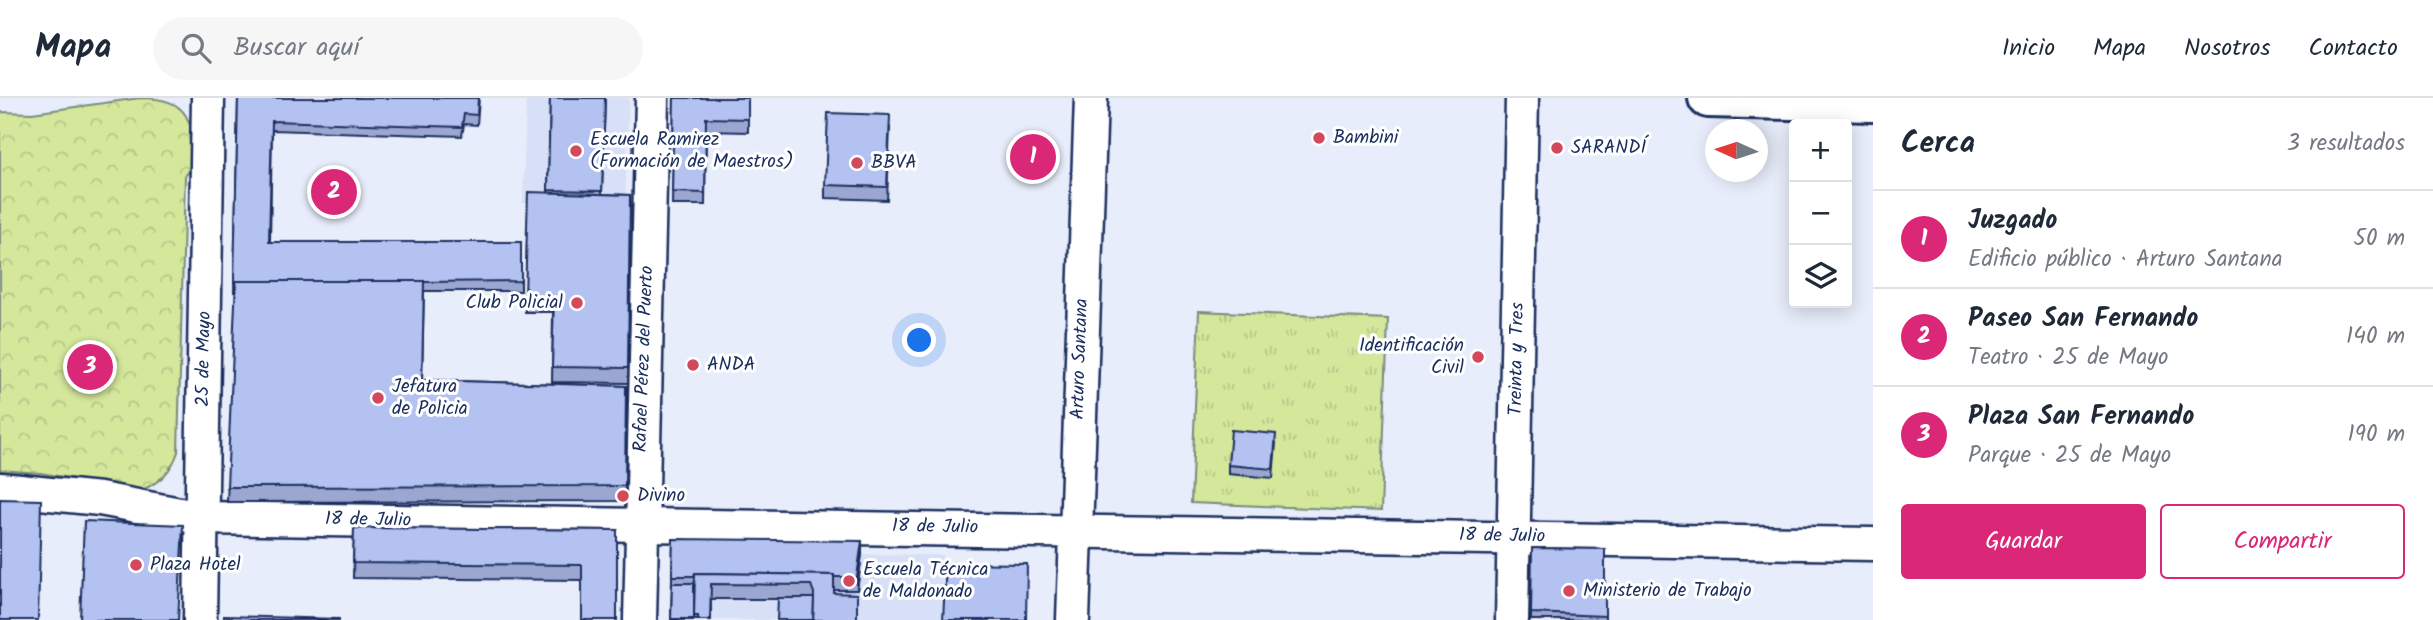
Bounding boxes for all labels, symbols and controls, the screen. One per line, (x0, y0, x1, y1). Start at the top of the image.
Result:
search box (153, 17, 643, 80)
text: Mapa (35, 22, 111, 75)
text: Buscar aquí (233, 27, 360, 69)
icon: search (177, 29, 215, 67)
text: Inicio (2002, 29, 2055, 68)
text: Mapa (2093, 29, 2146, 68)
text: Nosotros (2184, 29, 2271, 68)
text: Contacto (2309, 29, 2398, 68)
north arrow (1705, 119, 1768, 182)
map controls (1789, 119, 1852, 308)
button: + (1789, 119, 1852, 182)
text: Cerca (1901, 120, 1975, 168)
place label: Bambini (1333, 123, 1400, 153)
place label: Escuela Ramirez (Formación de Maestros) (590, 125, 794, 177)
text: 3 resultados (2287, 126, 2405, 162)
marker: Bambini (1311, 130, 1327, 146)
pin: 1 (1010, 131, 1056, 183)
place label: SARANDÍ (1571, 133, 1649, 163)
marker: SARANDÍ (1549, 140, 1565, 156)
marker: Escuela Ramirez (Formación de Maestros) (568, 143, 584, 159)
place label: BBVA (871, 148, 917, 178)
marker: BBVA (849, 155, 865, 171)
pin: 2 (311, 166, 357, 218)
button: − (1789, 182, 1852, 245)
text: Juzgado (1968, 200, 2057, 242)
text: 1 (1921, 221, 1927, 257)
text: 50 m (2354, 221, 2405, 257)
text: Edificio público · Arturo Santana (1968, 242, 2282, 278)
button: layers (1789, 245, 1852, 308)
street label: Rafael Pérez del Puerto (626, 265, 662, 453)
place label: Club Policial (466, 288, 563, 318)
marker: Club Policial (569, 295, 585, 311)
street label: Arturo Santana (1063, 298, 1097, 420)
text: Paseo San Fernando (1968, 298, 2198, 340)
street label: Treinta y Tres (1501, 302, 1533, 416)
street label: 25 de Mayo (188, 311, 220, 407)
text: 2 (1917, 319, 1931, 355)
text: 140 m (2346, 319, 2405, 355)
your location (902, 323, 936, 357)
place label: Identificación Civil (1359, 331, 1464, 383)
text: Teatro · 25 de Mayo (1968, 340, 2168, 376)
pin: 3 (67, 341, 113, 393)
marker: Identificación Civil (1470, 349, 1486, 365)
place label: ANDA (707, 350, 755, 380)
marker: ANDA (685, 357, 701, 373)
place label: Jefatura de Policia (392, 372, 468, 424)
marker: Jefatura de Policia (370, 390, 386, 406)
text: Plaza San Fernando (1968, 396, 2194, 438)
text: 3 (1918, 417, 1930, 453)
text: 190 m (2348, 417, 2405, 453)
text: Parque · 25 de Mayo (1968, 438, 2171, 474)
place label: Divino (637, 481, 685, 511)
marker: Divino (615, 488, 631, 504)
street label: 18 de Julio (324, 504, 412, 536)
button: Guardar (1901, 504, 2146, 579)
button: Compartir (2160, 504, 2405, 579)
street label: 18 de Julio (891, 511, 979, 543)
street label: 18 de Julio (1458, 520, 1546, 552)
place label: Plaza Hotel (150, 550, 241, 580)
place label: Escuela Técnica de Maldonado (863, 555, 989, 607)
marker: Plaza Hotel (128, 557, 144, 573)
marker: Escuela Técnica de Maldonado (841, 573, 857, 589)
place label: Ministerio de Trabajo (1583, 576, 1752, 606)
marker: Ministerio de Trabajo (1561, 583, 1577, 599)

